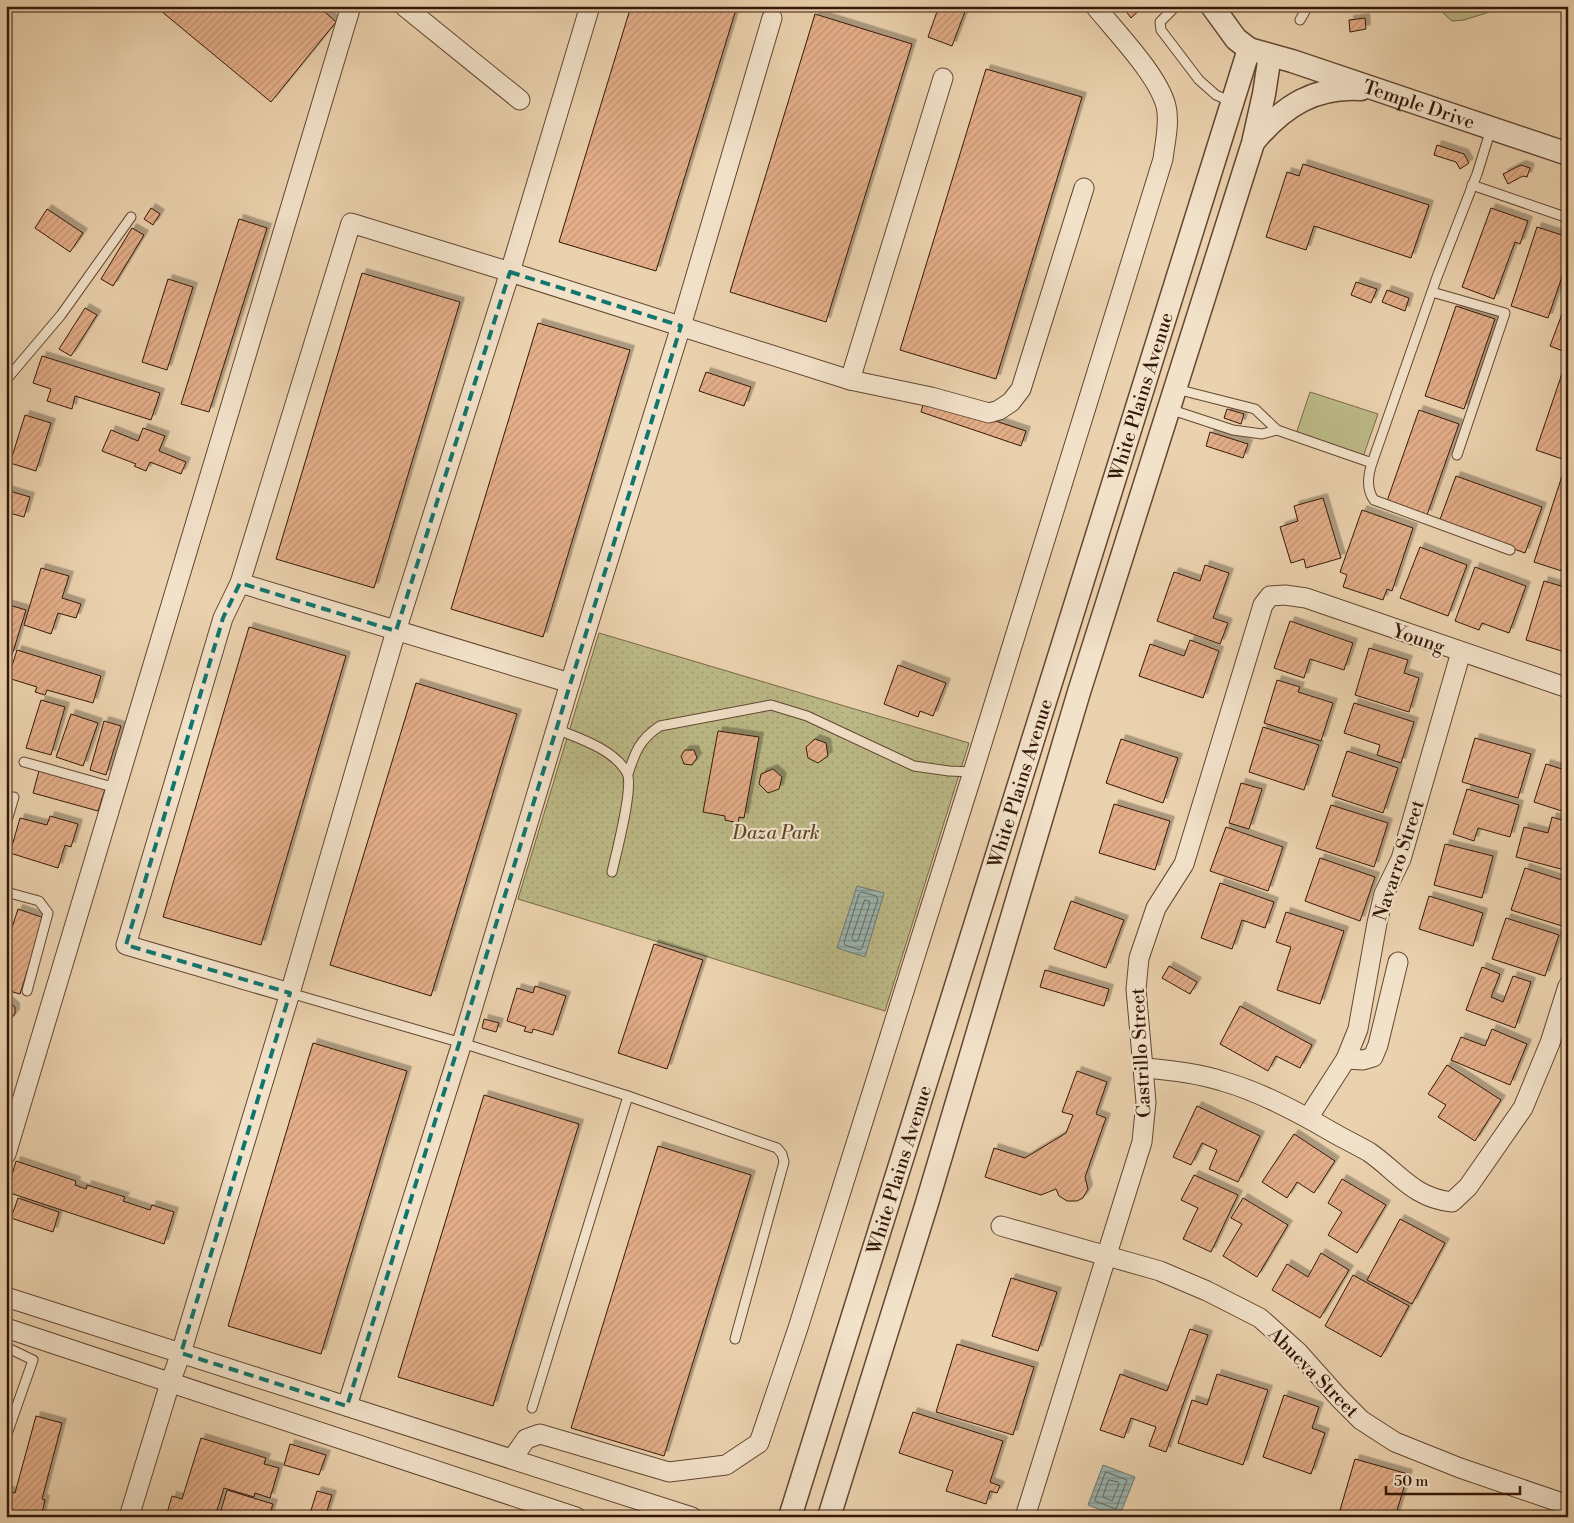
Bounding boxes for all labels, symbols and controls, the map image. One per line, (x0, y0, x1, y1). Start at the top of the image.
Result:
street label: Temple Drive (1360, 75, 1478, 135)
street label: White Plains Avenue (1103, 309, 1179, 485)
street label: Young (1388, 619, 1448, 659)
street label: White Plains Avenue (983, 696, 1058, 872)
street label: Navarro Street (1368, 797, 1430, 923)
park label: Daza Park (731, 821, 820, 845)
street label: Castrillo Street (1126, 987, 1156, 1119)
street label: White Plains Avenue (862, 1083, 937, 1258)
street label: Abueva Street (1262, 1322, 1364, 1423)
scale bar (1386, 1463, 1520, 1495)
text: 50 m (1394, 1472, 1428, 1491)

